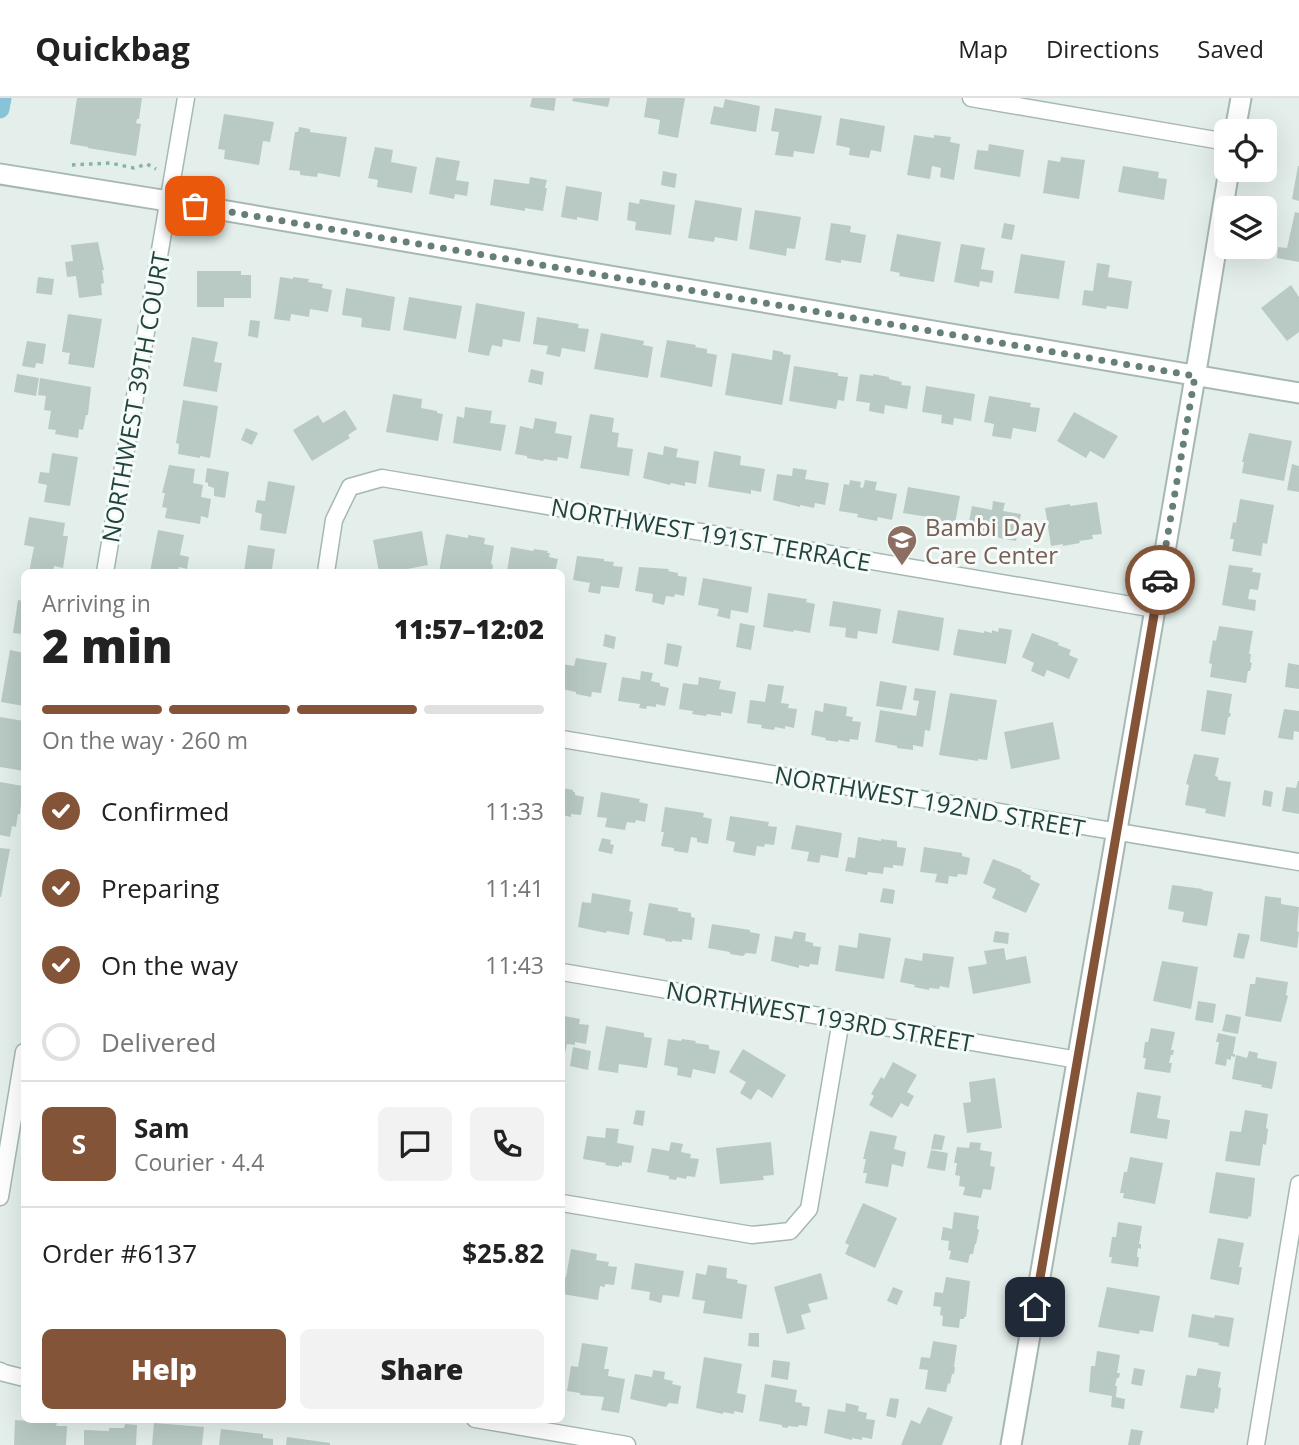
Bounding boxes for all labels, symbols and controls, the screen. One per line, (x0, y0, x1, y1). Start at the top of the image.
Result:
text: Quickbag (35, 26, 190, 71)
text: Map (958, 32, 1008, 65)
text: Directions (1046, 32, 1159, 65)
text: Saved (1197, 32, 1264, 65)
map controls (1214, 119, 1277, 259)
button: locate (1214, 119, 1277, 182)
pin (165, 176, 225, 236)
icon: bag (176, 187, 214, 225)
button: layers (1214, 196, 1277, 259)
street label: NORTHWEST 39TH COURT (93, 249, 177, 545)
street label: NORTHWEST 191ST TERRACE (549, 490, 873, 578)
place label: Bambi Day Care Center (925, 510, 1058, 571)
school or university icon: Bambi Day Care Center (885, 523, 919, 567)
courier (1125, 545, 1195, 615)
icon: car (1141, 561, 1179, 599)
text: Arriving in (42, 587, 151, 619)
text: 11:57–12:02 (394, 611, 544, 647)
text: 2 min (42, 614, 173, 676)
text: On the way · 260 m (42, 724, 248, 756)
street label: NORTHWEST 192ND STREET (772, 757, 1088, 845)
icon: check (42, 792, 80, 830)
text: Confirmed (101, 793, 229, 829)
text: 11:33 (485, 795, 544, 827)
icon: check (42, 869, 80, 907)
text: Preparing (101, 870, 219, 906)
text: 11:41 (485, 872, 544, 904)
icon: check (42, 946, 80, 984)
text: On the way (101, 947, 238, 983)
text: 11:43 (485, 949, 544, 981)
street label: NORTHWEST 193RD STREET (664, 973, 976, 1059)
text: Delivered (101, 1024, 216, 1060)
button: chat (378, 1107, 452, 1181)
button: phone (470, 1107, 544, 1181)
text: Sam (134, 1110, 190, 1146)
text: S (72, 1126, 86, 1162)
text: Courier · 4.4 (134, 1146, 264, 1178)
text: Order #6137 (42, 1235, 197, 1271)
text: $25.82 (462, 1235, 544, 1271)
pin (1005, 1277, 1065, 1337)
icon: home (1016, 1288, 1054, 1326)
button: Help (42, 1329, 286, 1409)
button: Share (300, 1329, 544, 1409)

